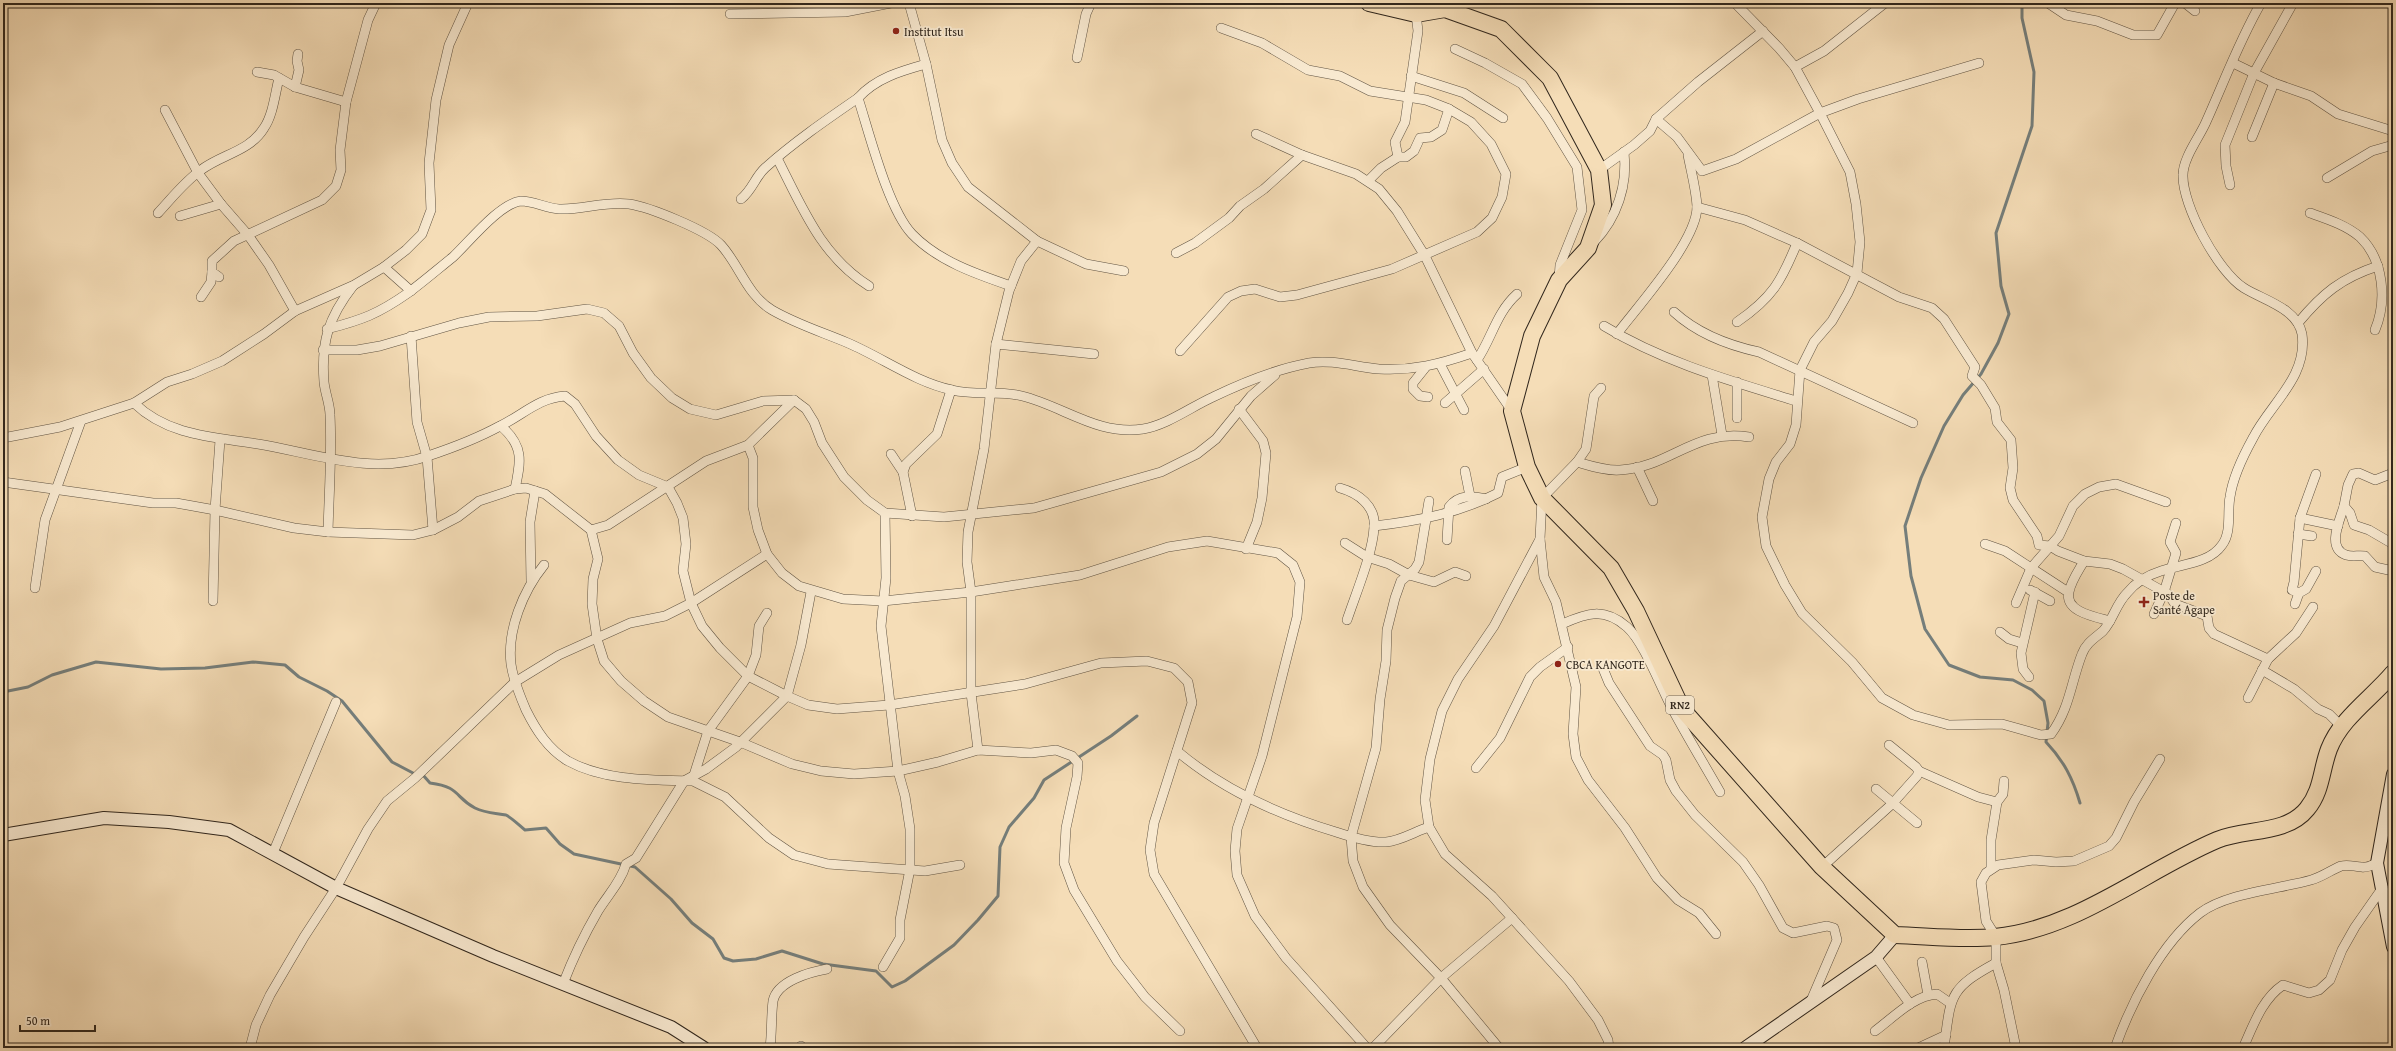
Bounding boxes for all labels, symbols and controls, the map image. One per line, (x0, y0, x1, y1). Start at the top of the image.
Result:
place label: Institut Itsu (904, 23, 964, 40)
marker: Institut Itsu (891, 26, 901, 36)
place label: Poste de Santé Agape (2153, 587, 2215, 618)
marker: Poste de Santé Agape (2138, 596, 2150, 608)
place label: CBCA KANGOTE (1566, 656, 1645, 673)
marker: CBCA KANGOTE (1553, 659, 1563, 669)
road number: RN2 (1666, 696, 1694, 714)
scale bar (20, 1007, 95, 1033)
text: 50 m (26, 1012, 50, 1029)

